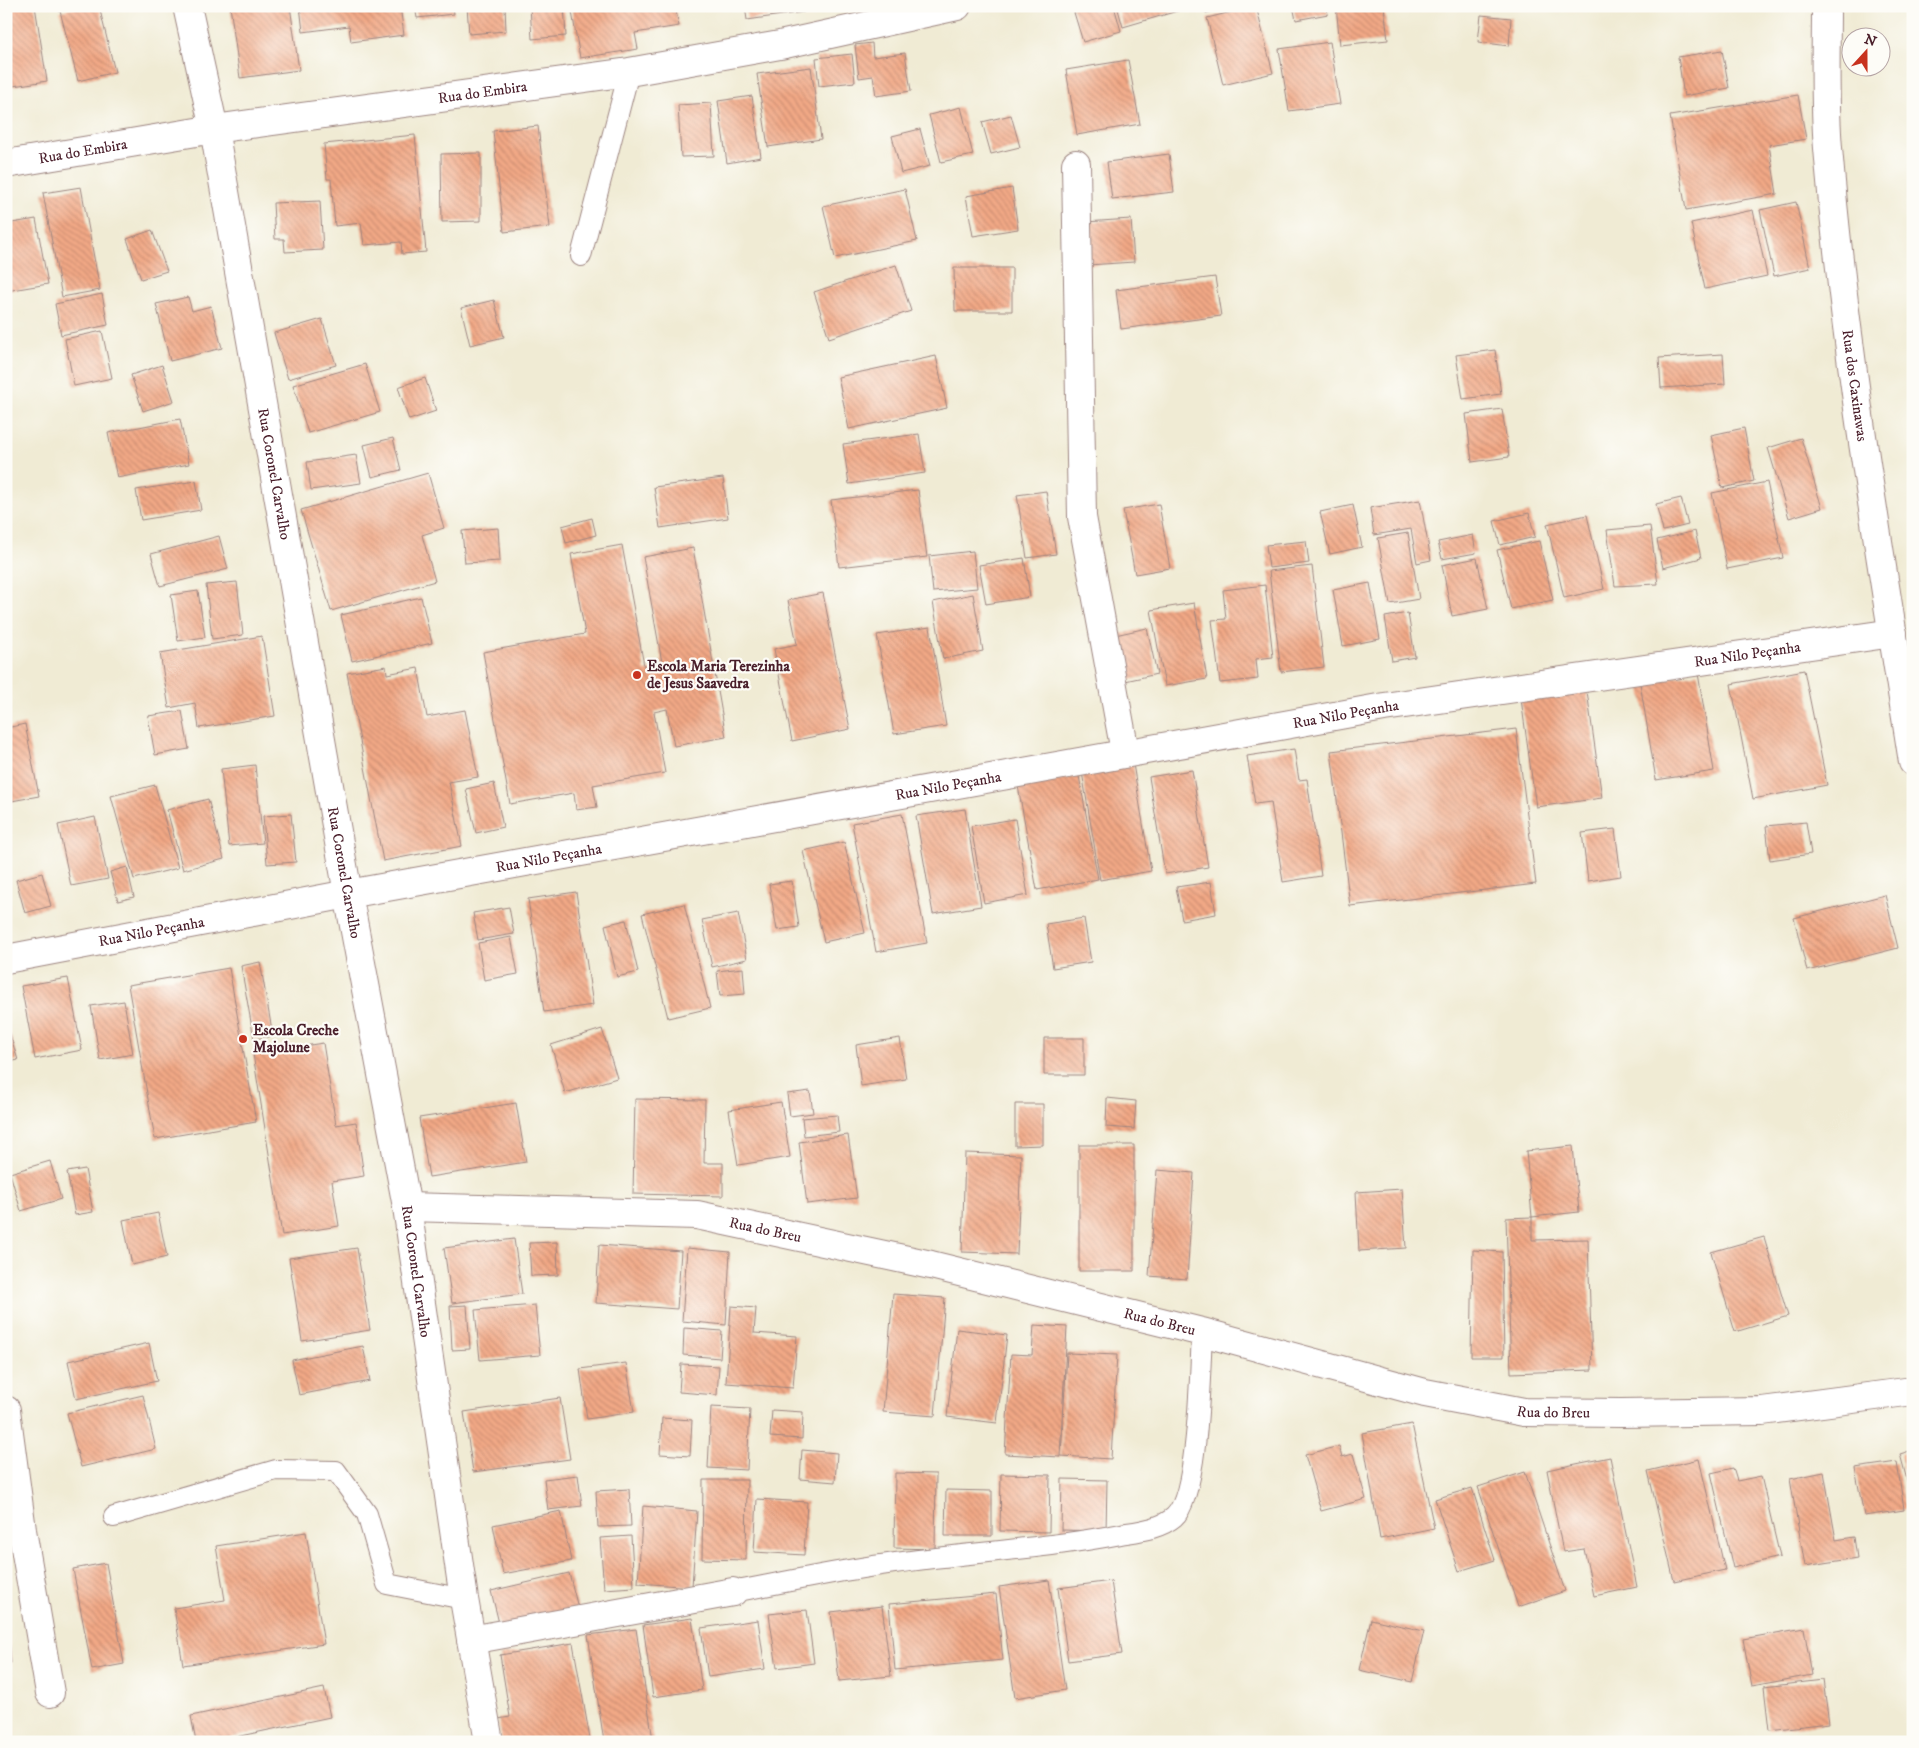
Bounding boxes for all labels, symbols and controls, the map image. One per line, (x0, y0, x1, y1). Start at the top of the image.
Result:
north arrow (1842, 28, 1892, 78)
text: N (1862, 30, 1879, 51)
street label: Rua do Embira (437, 77, 529, 108)
street label: Rua do Embira (37, 135, 129, 168)
street label: Rua dos Caxinawas (1837, 328, 1872, 443)
street label: Rua Coronel Carvalho (253, 407, 295, 541)
street label: Rua Nilo Peçanha (1693, 637, 1802, 672)
place label: Escola Maria Terezinha de Jesus Saavedra (647, 657, 790, 693)
marker: Escola Maria Terezinha de Jesus Saavedra (631, 669, 643, 681)
street label: Rua Nilo Peçanha (1291, 696, 1401, 733)
street label: Rua Nilo Peçanha (894, 767, 1003, 805)
street label: Rua Coronel Carvalho (323, 805, 365, 940)
street label: Rua Nilo Peçanha (494, 839, 604, 877)
street label: Rua Nilo Peçanha (97, 912, 207, 951)
place label: Escola Creche Majolune (253, 1021, 339, 1057)
marker: Escola Creche Majolune (237, 1033, 249, 1045)
street label: Rua Coronel Carvalho (397, 1204, 435, 1339)
street label: Rua do Breu (727, 1213, 803, 1247)
street label: Rua do Breu (1122, 1304, 1197, 1340)
street label: Rua do Breu (1515, 1402, 1590, 1423)

